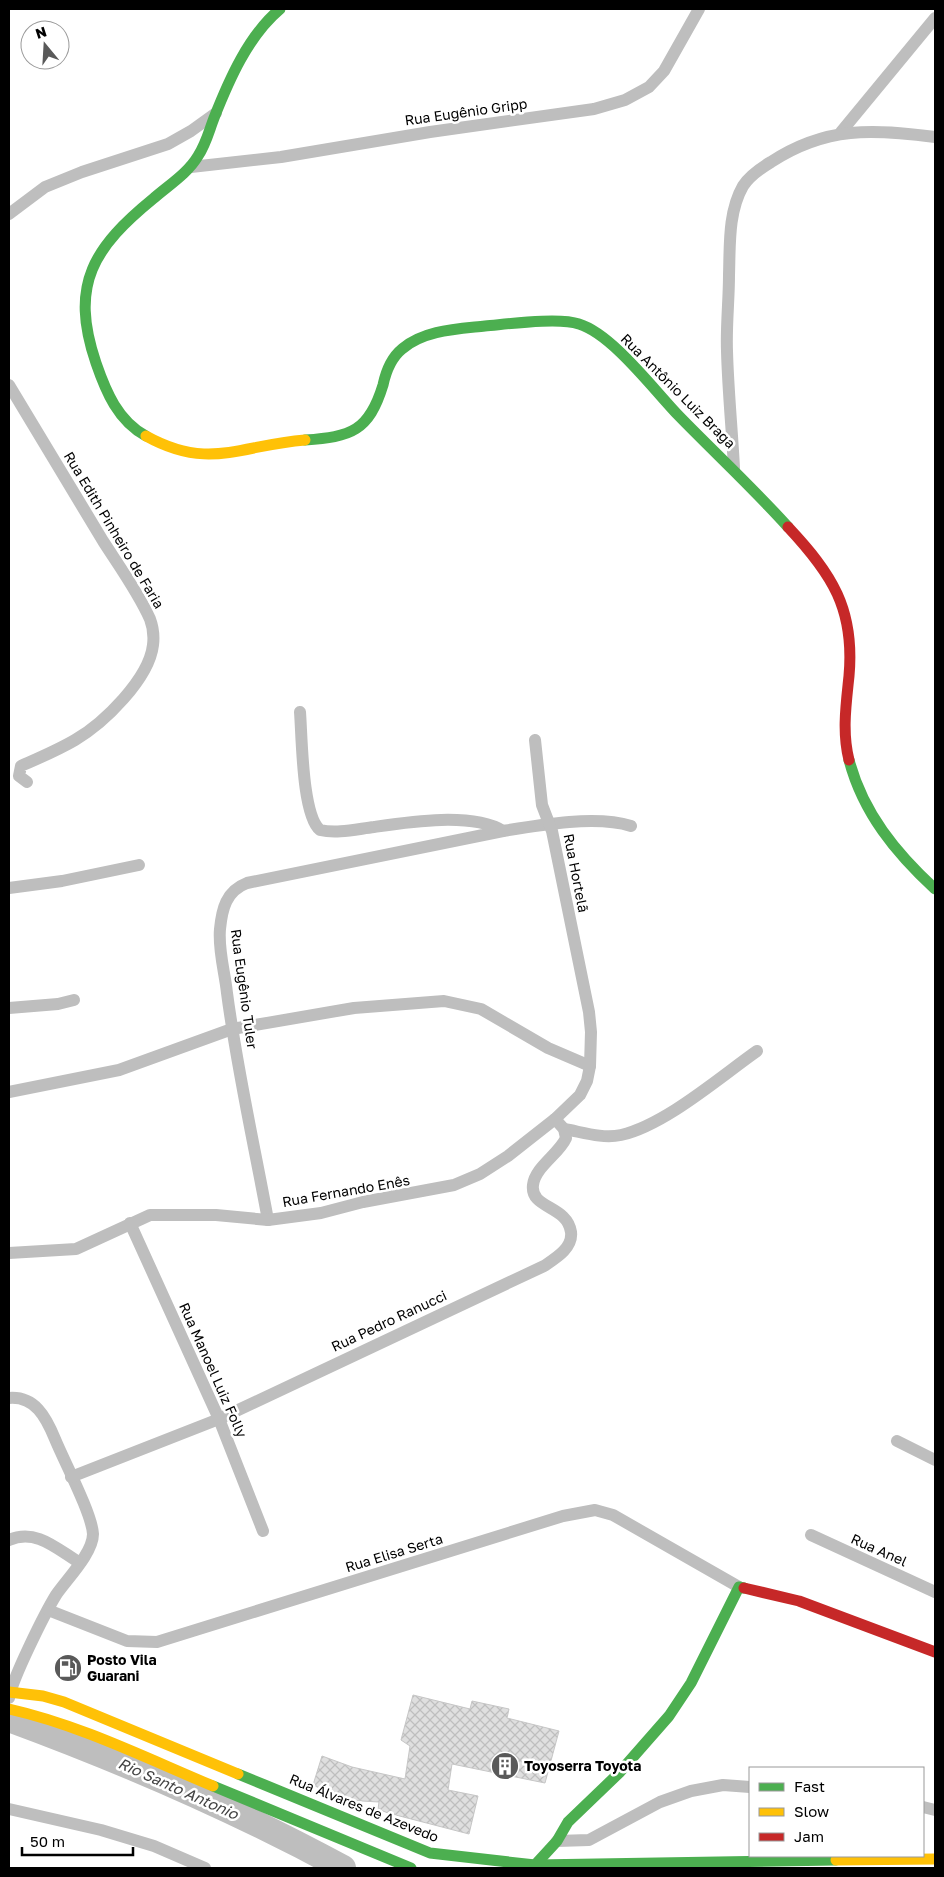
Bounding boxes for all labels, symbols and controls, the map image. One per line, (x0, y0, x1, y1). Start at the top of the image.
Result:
north arrow (20, 20, 70, 70)
text: N (33, 22, 49, 42)
street label: Rua Eugênio Gripp (404, 94, 528, 129)
street label: Rua Antônio Luiz Braga (618, 330, 739, 451)
street label: Rua Edith Pinheiro de Faria (61, 448, 168, 611)
street label: Rua Hortelã (561, 832, 592, 914)
street label: Rua Eugênio Tuler (228, 928, 261, 1051)
street label: Rua Fernando Enês (281, 1171, 411, 1210)
street label: Rua Pedro Ranucci (328, 1286, 449, 1355)
street label: Rua Manoel Luiz Folly (176, 1300, 251, 1440)
street label: Rua Elisa Serta (343, 1530, 445, 1575)
street label: Rua Anel (848, 1530, 910, 1569)
place label: Posto Vila Guarani (87, 1651, 157, 1684)
fuel station icon: Posto Vila Guarani (53, 1653, 83, 1683)
building icon: Toyoserra Toyota (490, 1751, 520, 1781)
water label: Rio Santo Antonio (116, 1754, 242, 1823)
place label: Toyoserra Toyota (524, 1757, 641, 1774)
legend (749, 1767, 924, 1857)
street label: Rua Álvares de Azevedo (287, 1770, 441, 1845)
text: Fast (794, 1777, 825, 1795)
text: Slow (794, 1802, 829, 1820)
scale bar (22, 1824, 134, 1856)
text: Jam (794, 1827, 824, 1845)
text: 50 m (30, 1832, 65, 1850)

